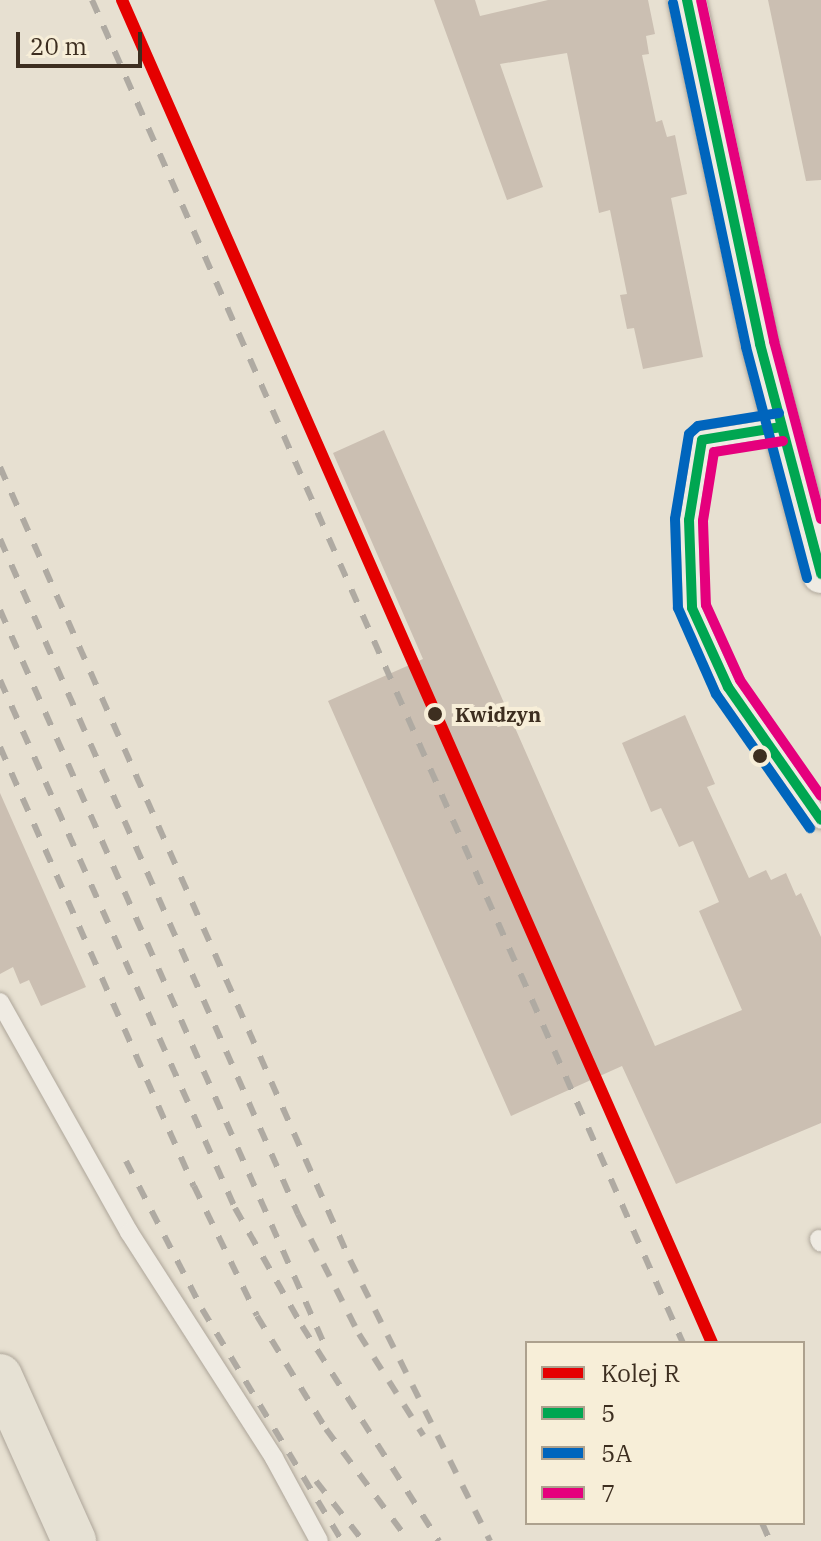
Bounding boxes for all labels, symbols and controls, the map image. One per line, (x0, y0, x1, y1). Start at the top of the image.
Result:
scale bar (20, 16, 146, 66)
text: 20 m (30, 30, 87, 62)
marker: Kwidzyn (422, 701, 448, 727)
place label: Kwidzyn (455, 702, 541, 726)
unlabelled marker (752, 748, 768, 764)
legend (525, 1341, 805, 1525)
text: Kolej R (601, 1357, 680, 1389)
text: 5 (601, 1397, 615, 1429)
text: 5A (601, 1437, 632, 1469)
text: 7 (601, 1477, 615, 1509)

